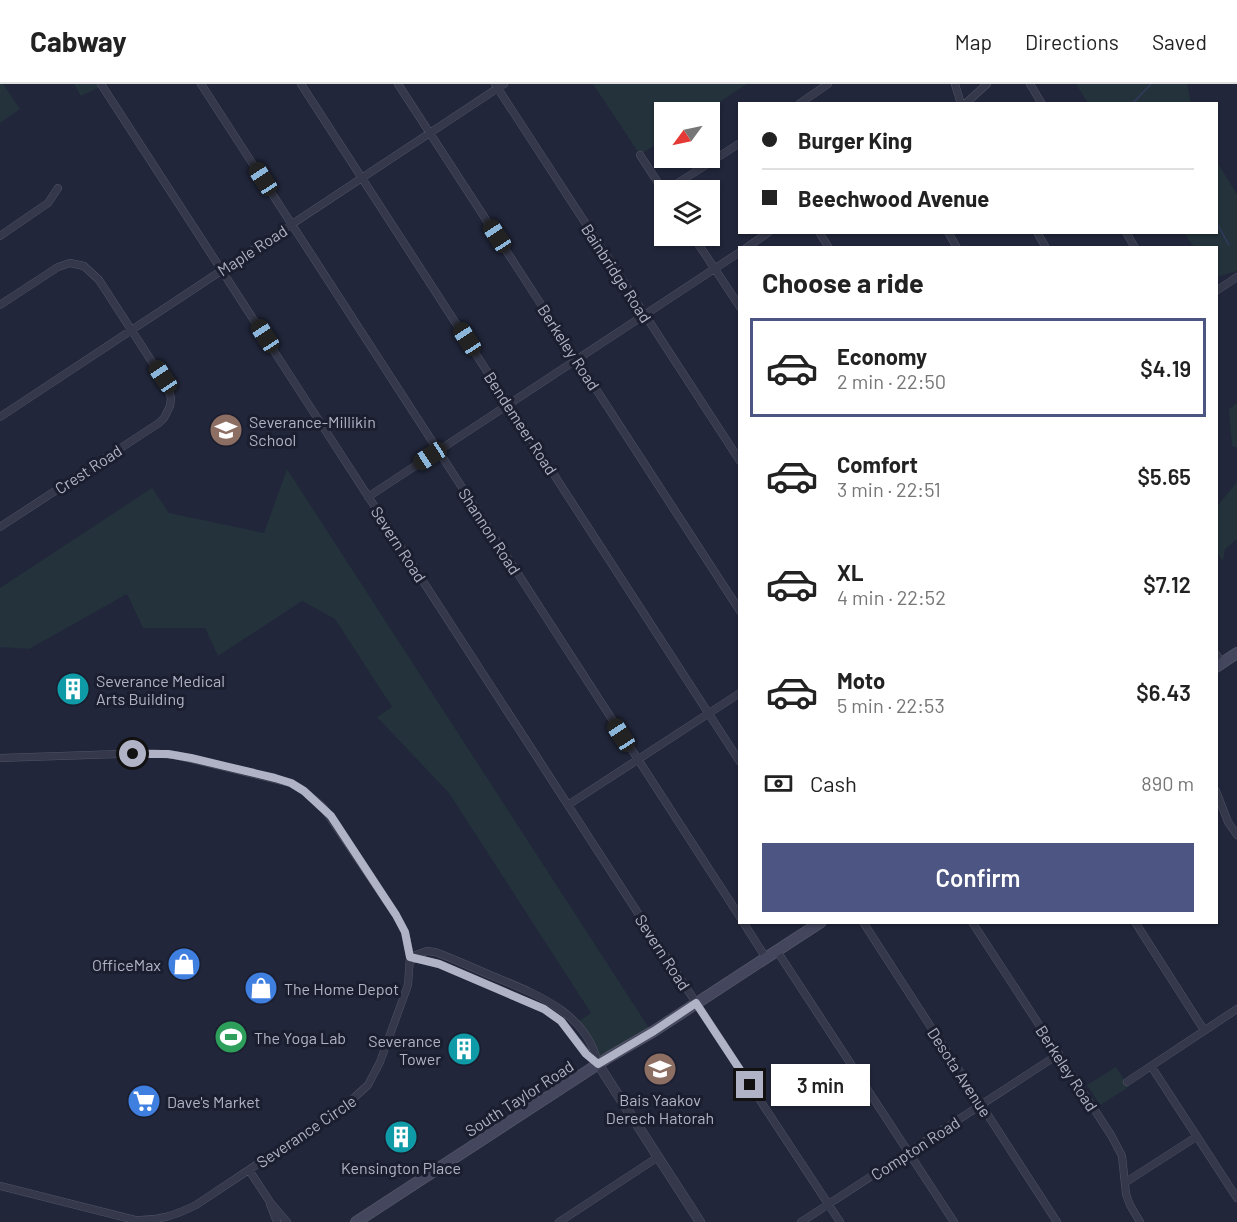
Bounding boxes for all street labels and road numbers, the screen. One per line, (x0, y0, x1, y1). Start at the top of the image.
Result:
street label: Maple Road (214, 220, 290, 280)
street label: Bainbridge Road (578, 220, 656, 326)
street label: Berkeley Road (534, 300, 604, 394)
street label: Bendemeer Road (481, 368, 561, 478)
street label: Crest Road (51, 440, 125, 498)
street label: Shannon Road (455, 484, 525, 578)
street label: Severn Road (367, 503, 431, 585)
street label: Severn Road (631, 911, 695, 993)
street label: Berkeley Road (1032, 1021, 1102, 1115)
street label: Desota Avenue (924, 1024, 996, 1120)
street label: South Taylor Road (461, 1056, 577, 1140)
street label: Severance Circle (253, 1091, 359, 1171)
street label: Compton Road (867, 1112, 963, 1184)

